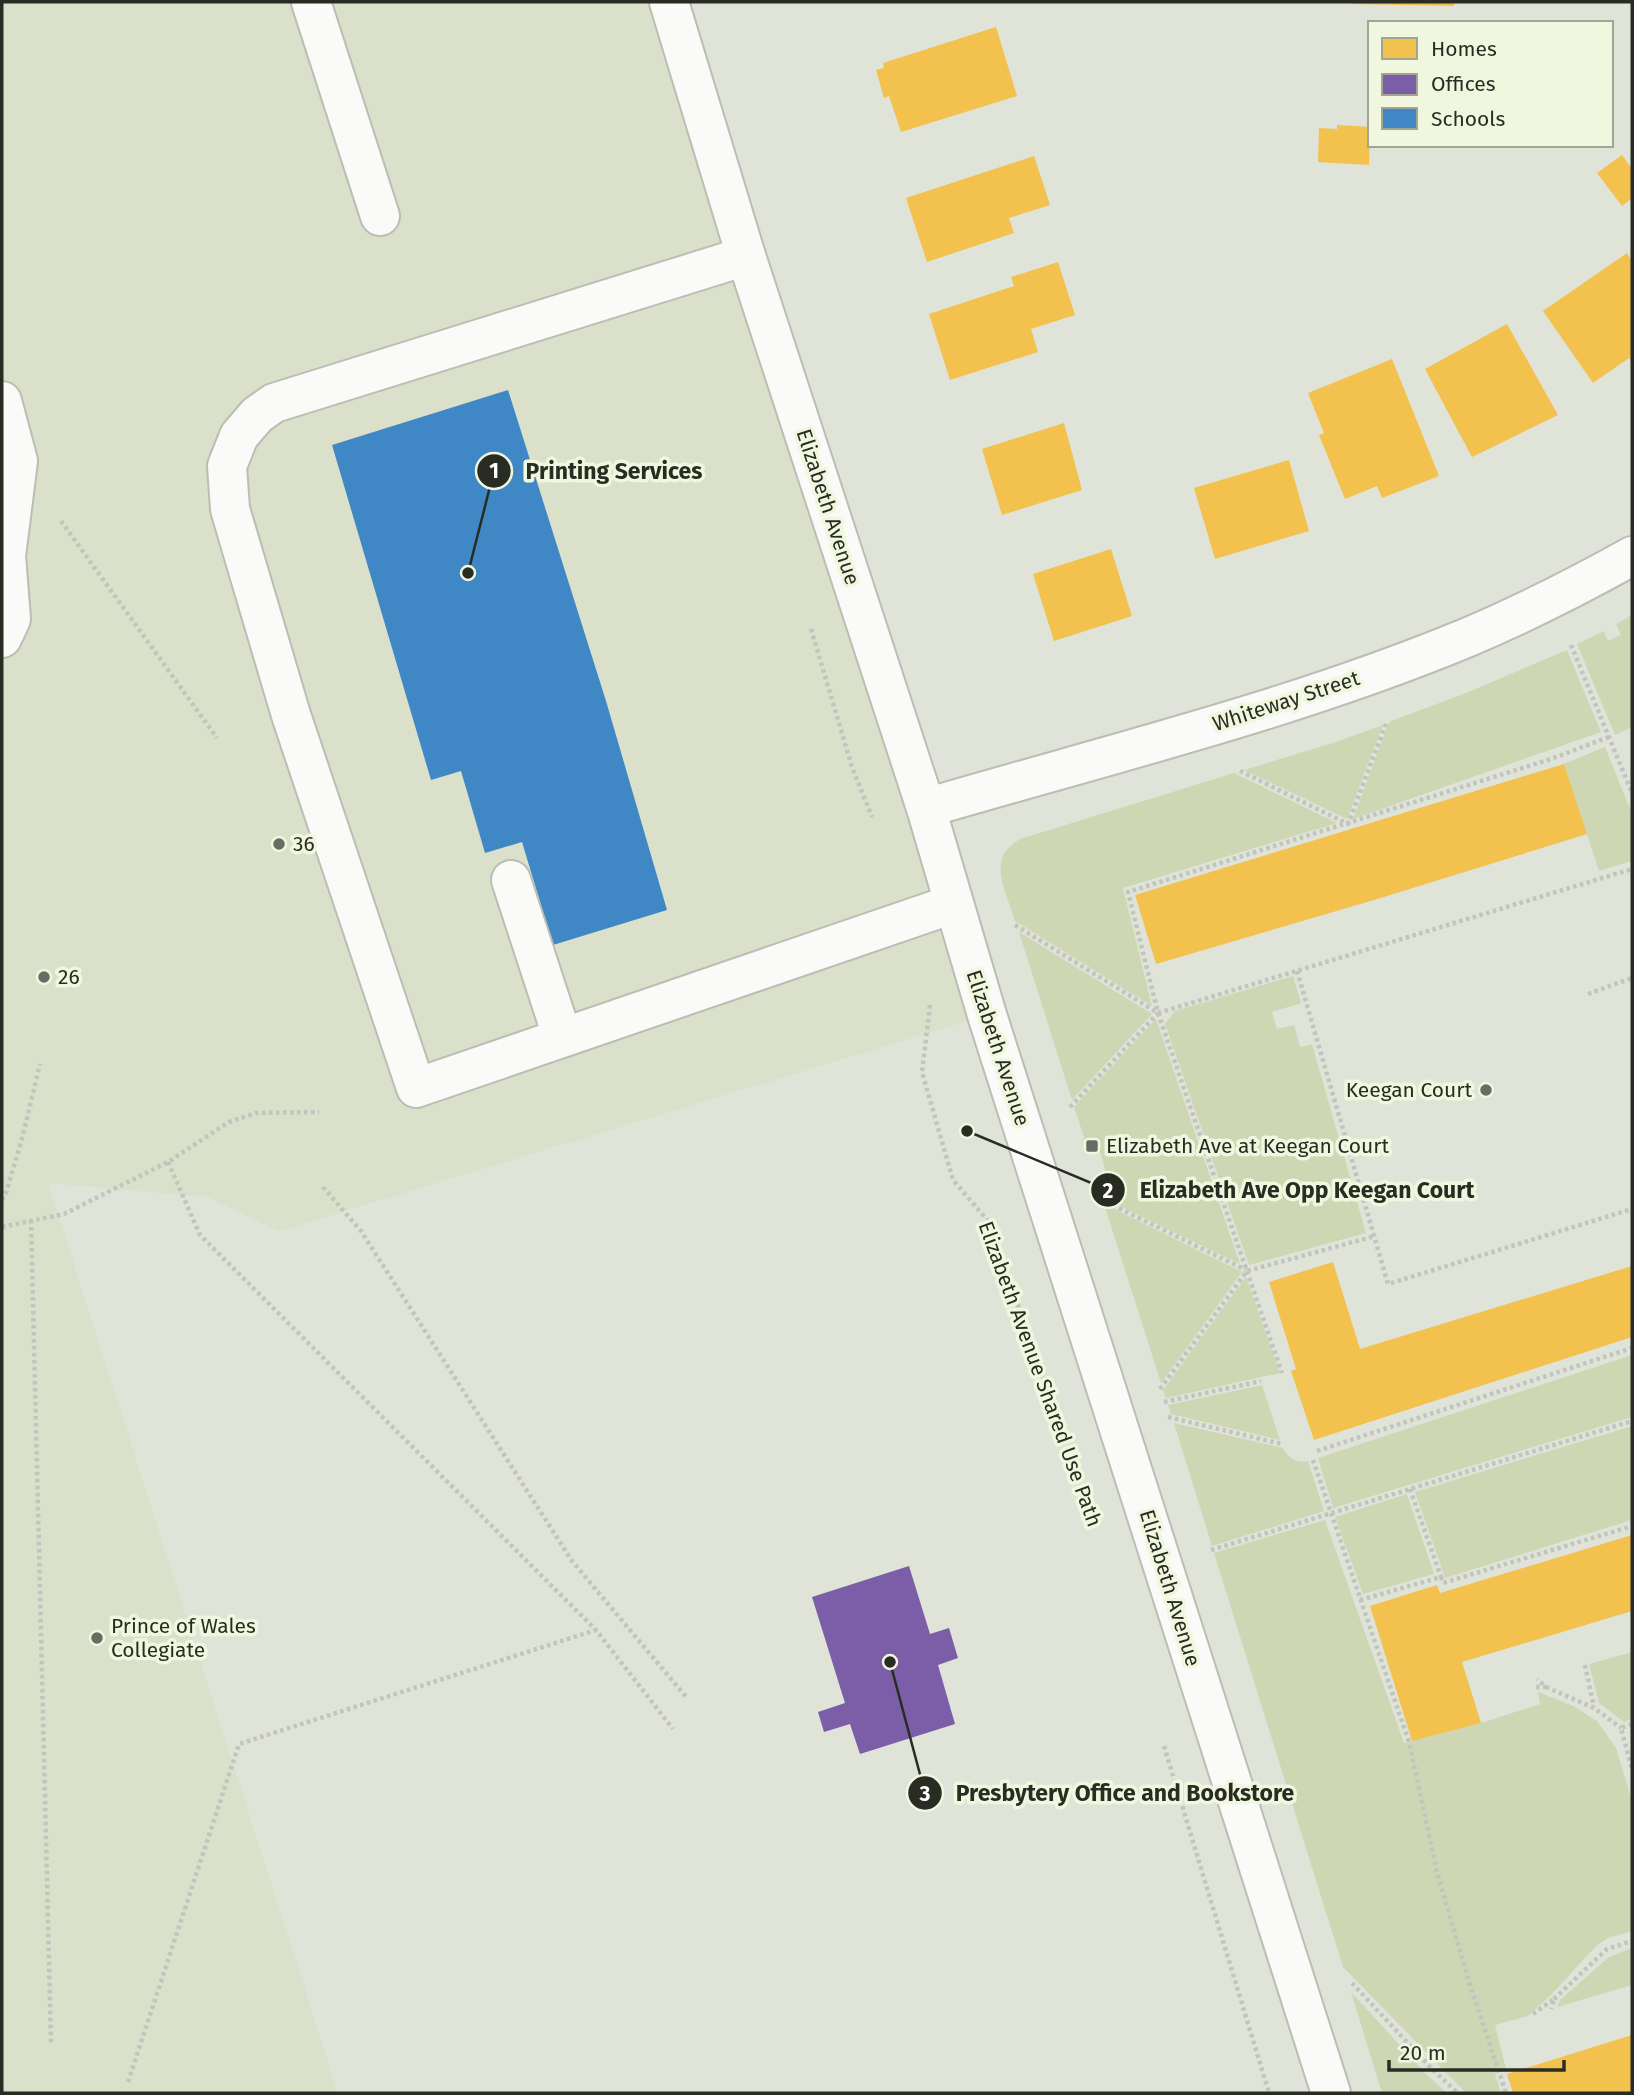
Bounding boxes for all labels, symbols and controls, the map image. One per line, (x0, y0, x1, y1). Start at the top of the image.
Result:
legend (1368, 21, 1613, 147)
text: Homes (1431, 36, 1497, 62)
text: Offices (1431, 71, 1496, 97)
text: Schools (1431, 106, 1505, 132)
street label: Elizabeth Avenue (791, 426, 865, 588)
callout: Printing Services (476, 449, 716, 493)
text: Printing Services (526, 457, 702, 485)
text: 1 (489, 458, 499, 484)
street label: Whiteway Street (1209, 665, 1363, 737)
place label: 36 (293, 831, 315, 857)
marker: 36 (271, 836, 287, 852)
place label: 26 (58, 964, 80, 990)
street label: Elizabeth Avenue (961, 967, 1035, 1129)
marker: 26 (36, 969, 52, 985)
place label: Keegan Court (1346, 1077, 1472, 1103)
marker: Keegan Court (1478, 1082, 1494, 1098)
place label: Elizabeth Ave at Keegan Court (1106, 1133, 1389, 1159)
marker: Elizabeth Ave at Keegan Court (1084, 1138, 1100, 1154)
callout: Elizabeth Ave Opp Keegan Court (1090, 1168, 1488, 1212)
text: Elizabeth Ave Opp Keegan Court (1140, 1176, 1475, 1204)
text: 2 (1103, 1178, 1114, 1204)
street label: Elizabeth Avenue Shared Use Path (972, 1218, 1108, 1530)
street label: Elizabeth Avenue (1134, 1506, 1206, 1670)
place label: Prince of Wales Collegiate (111, 1613, 256, 1663)
marker: Prince of Wales Collegiate (89, 1630, 105, 1646)
callout: Presbytery Office and Bookstore (907, 1771, 1309, 1815)
text: Presbytery Office and Bookstore (956, 1779, 1295, 1807)
text: 3 (919, 1781, 931, 1807)
scale bar (1389, 2028, 1564, 2072)
text: 20 m (1400, 2040, 1446, 2066)

